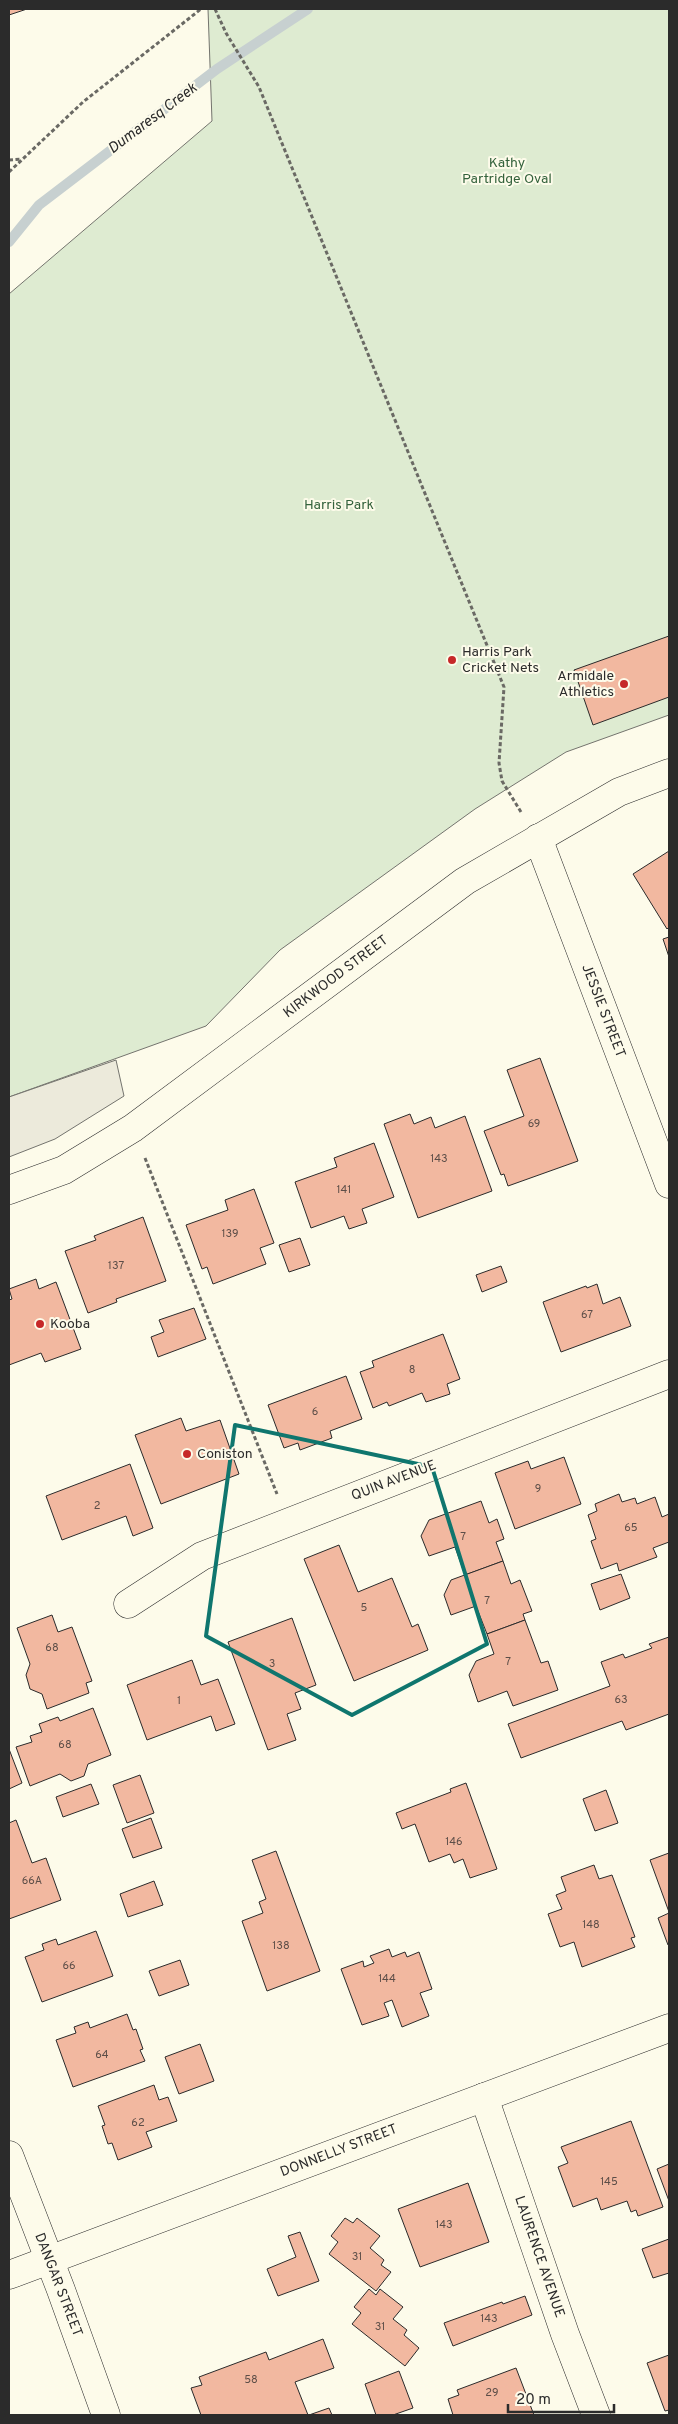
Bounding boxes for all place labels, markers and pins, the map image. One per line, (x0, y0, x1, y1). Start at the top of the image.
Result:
place label: Harris Park Cricket Nets (462, 644, 539, 677)
marker: Harris Park Cricket Nets (446, 654, 458, 666)
place label: Armidale Athletics (557, 668, 614, 701)
marker: Armidale Athletics (618, 678, 630, 690)
place label: Kooba (50, 1316, 90, 1333)
marker: Kooba (34, 1318, 46, 1330)
place label: Coniston (197, 1446, 253, 1463)
marker: Coniston (181, 1448, 193, 1460)

